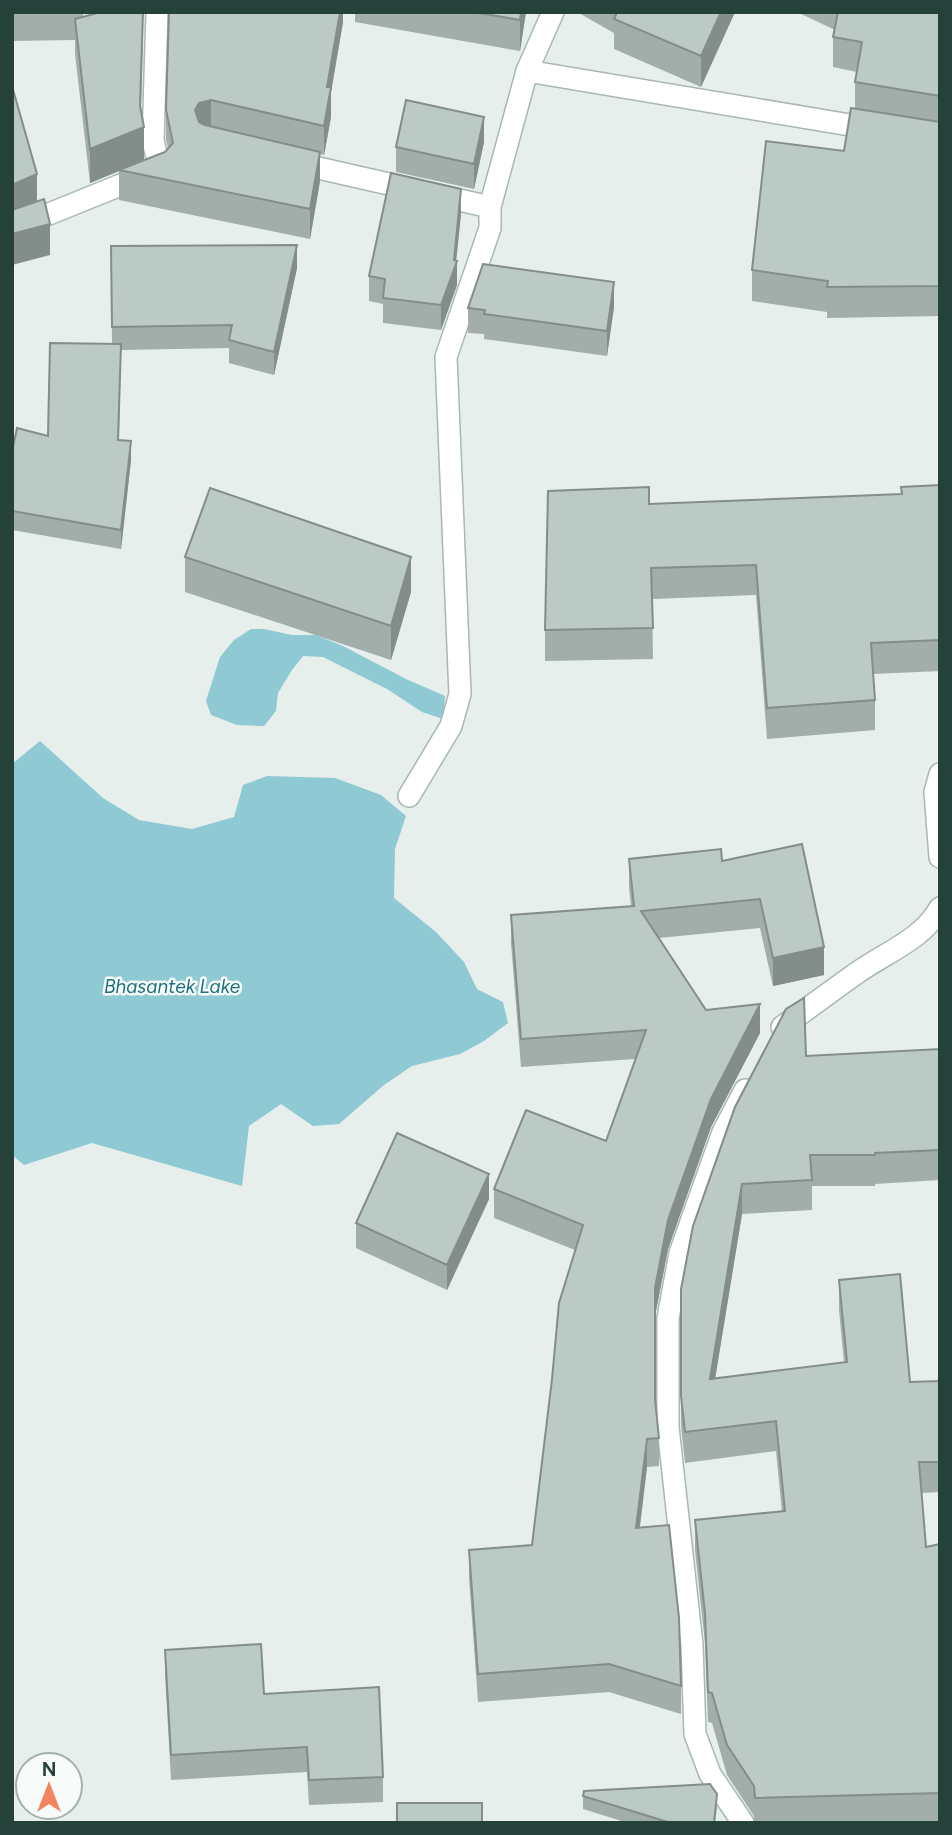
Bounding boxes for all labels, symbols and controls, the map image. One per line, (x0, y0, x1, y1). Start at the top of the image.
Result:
water label: Bhasantek Lake (104, 975, 241, 998)
north arrow (14, 1751, 84, 1821)
text: N (42, 1758, 56, 1781)

